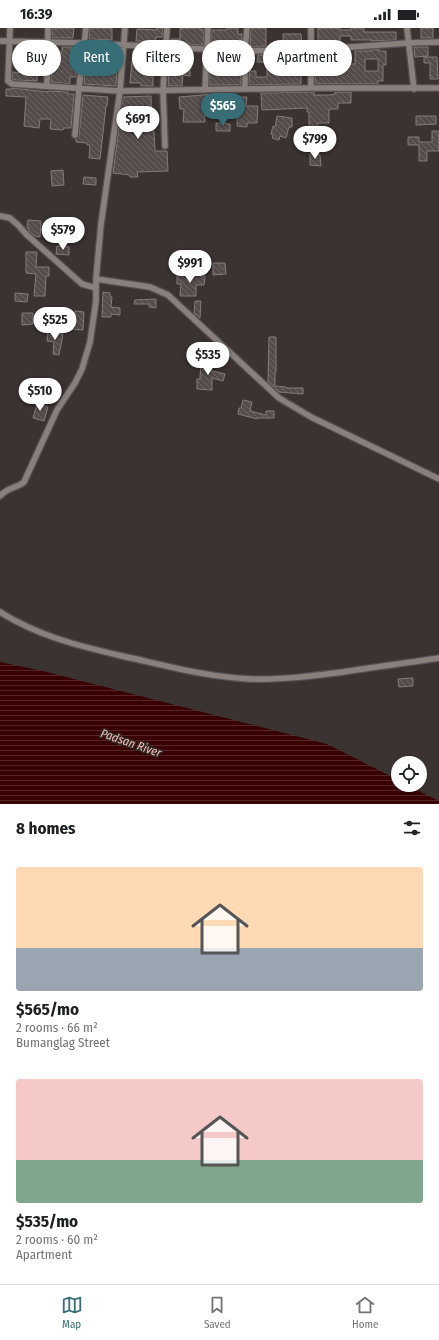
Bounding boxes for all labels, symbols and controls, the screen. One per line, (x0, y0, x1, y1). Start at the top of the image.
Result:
text: 16:39 (20, 5, 53, 23)
chip: Buy (12, 40, 61, 76)
chip: Rent (69, 40, 124, 76)
chip: Filters (132, 40, 194, 76)
chip: New (202, 40, 255, 76)
chip: Apartment (263, 40, 352, 76)
pin: $565 (199, 93, 247, 127)
text: $565 (210, 98, 236, 113)
pin: $691 (114, 106, 162, 140)
text: $691 (125, 111, 151, 126)
pin: $799 (291, 126, 339, 160)
text: $799 (302, 131, 328, 146)
pin: $579 (39, 217, 87, 251)
text: $579 (51, 222, 75, 237)
pin: $991 (166, 250, 214, 284)
text: $991 (177, 255, 203, 270)
pin: $525 (31, 307, 79, 341)
text: $525 (42, 312, 68, 327)
pin: $535 (184, 342, 232, 376)
text: $535 (195, 347, 221, 362)
pin: $510 (16, 378, 64, 412)
text: $510 (28, 383, 52, 398)
water label: Padsan River (99, 726, 164, 760)
map controls (391, 756, 427, 792)
button: locate (391, 756, 427, 792)
icon: filters (401, 817, 423, 839)
text: 8 homes (16, 818, 76, 839)
icon: home (184, 893, 256, 965)
text: $565/mo (16, 999, 79, 1020)
text: 2 rooms · 66 m² (16, 1020, 98, 1035)
text: Bumanglag Street (16, 1035, 110, 1050)
icon: home (184, 1105, 256, 1177)
text: $535/mo (16, 1211, 78, 1232)
text: 2 rooms · 60 m² (16, 1232, 98, 1247)
text: Apartment (16, 1247, 72, 1262)
tab: Map (61, 1294, 83, 1331)
tab: Saved (204, 1294, 231, 1331)
tab: Home (352, 1294, 378, 1331)

